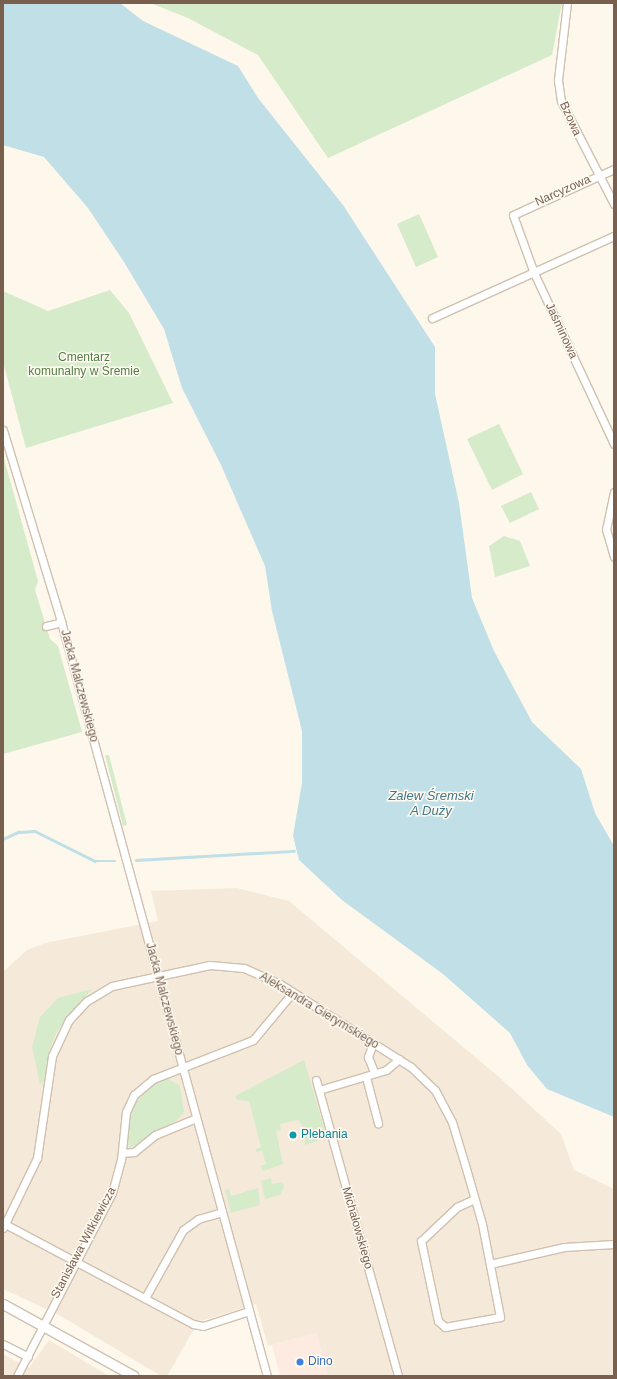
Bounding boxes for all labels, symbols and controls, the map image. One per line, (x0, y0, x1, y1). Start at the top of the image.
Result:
street label: Bzowa (556, 100, 584, 138)
street label: Narcyzowa (533, 172, 593, 210)
street label: Jaśminowa (542, 301, 580, 361)
park label: Cmentarz komunalny w Śremie (28, 351, 140, 379)
street label: Jacka Malczewskiego (57, 628, 101, 744)
water label: Zalew Śremski A Duży (388, 789, 474, 820)
street label: Jacka Malczewskiego (142, 941, 186, 1057)
street label: Aleksandra Gierymskiego (257, 970, 381, 1052)
place label: Plebania (301, 1128, 348, 1142)
marker: Plebania (288, 1130, 298, 1140)
street label: Stanisława Witkiewicza (49, 1185, 119, 1301)
street label: Michałowskiego (338, 1185, 376, 1271)
place label: Dino (308, 1355, 333, 1369)
marker: Dino (295, 1357, 305, 1367)

